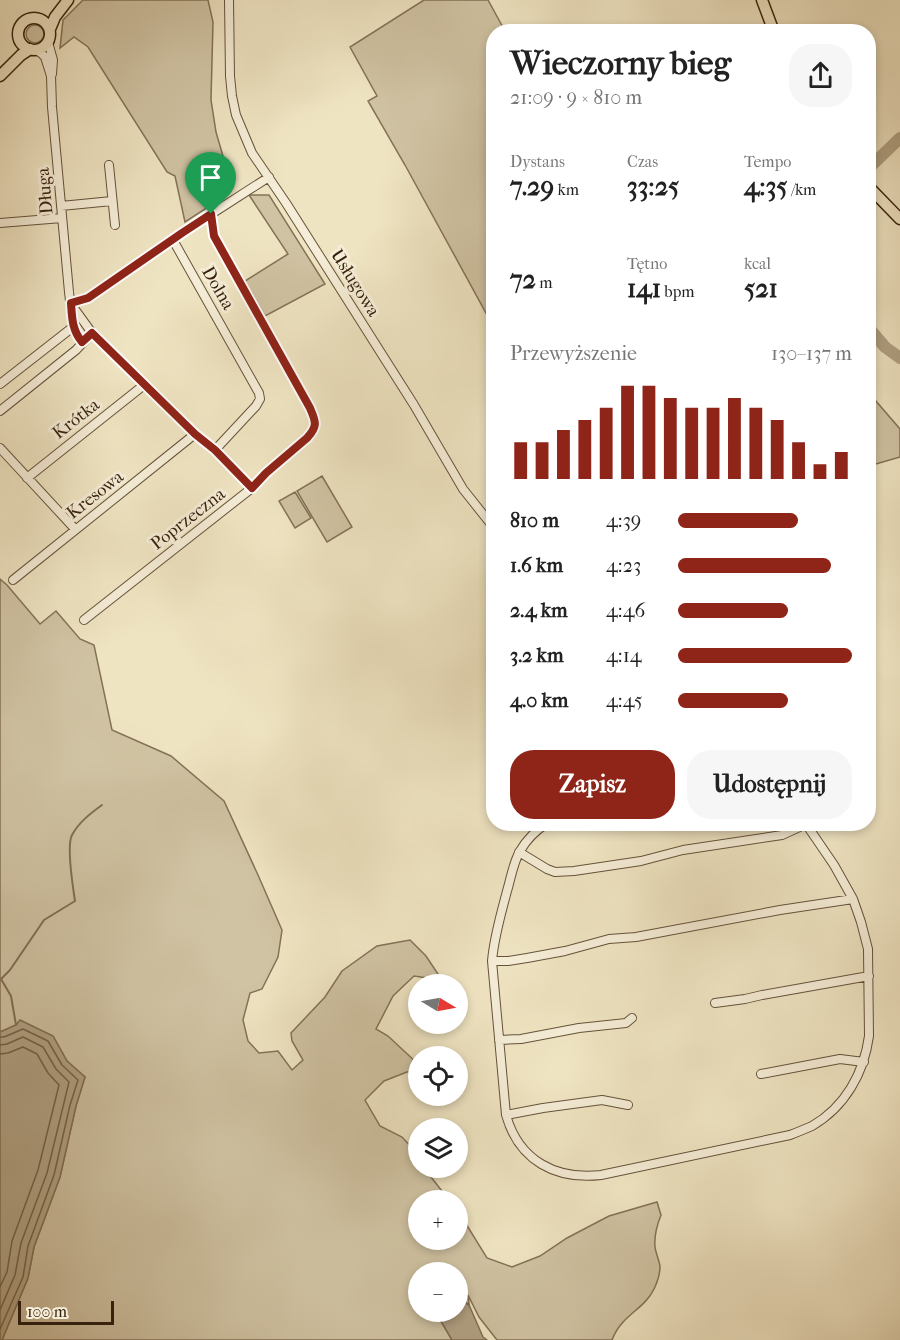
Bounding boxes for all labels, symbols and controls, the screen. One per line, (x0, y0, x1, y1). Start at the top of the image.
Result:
text: Wieczorny bieg (510, 44, 731, 83)
button: share (789, 44, 852, 107)
text: 21:09 · 9 × 810 m (510, 86, 642, 109)
pin (185, 152, 236, 214)
text: Dystans (510, 152, 565, 171)
text: Czas (627, 152, 658, 171)
text: Tempo (744, 152, 791, 171)
icon: arrive (194, 161, 227, 194)
street label: Długa (32, 166, 57, 215)
text: 7.29 (510, 171, 554, 202)
text: 33:25 (627, 171, 679, 202)
text: 4:35 (744, 171, 788, 202)
text: km (554, 180, 579, 199)
text: /km (788, 180, 816, 199)
street label: Usługowa (326, 245, 384, 321)
text: Tętno (627, 254, 667, 273)
text: kcal (744, 254, 771, 273)
street label: Dolna (197, 263, 239, 314)
text: 72 (510, 264, 536, 295)
text: m (536, 273, 553, 292)
text: 141 (627, 273, 661, 304)
text: 521 (744, 273, 778, 304)
text: bpm (661, 282, 695, 301)
text: Przewyższenie (510, 342, 637, 365)
text: 130–137 m (771, 342, 852, 365)
street label: Krótka (48, 394, 104, 444)
street label: Kresowa (62, 466, 128, 524)
street label: Poprzeczna (147, 483, 230, 555)
text: 810 m (510, 509, 559, 532)
text: 4:39 (606, 509, 641, 532)
text: 1.6 km (510, 554, 563, 577)
text: 4:23 (606, 554, 641, 577)
text: 2.4 km (510, 599, 568, 622)
text: 4:46 (606, 599, 645, 622)
text: 3.2 km (510, 644, 564, 667)
text: 4:14 (606, 644, 642, 667)
text: 4.0 km (510, 689, 568, 712)
text: 4:45 (606, 689, 643, 712)
button: Zapisz (510, 750, 675, 819)
button: Udostępnij (687, 750, 852, 819)
north arrow (408, 974, 468, 1034)
map controls (408, 974, 468, 1322)
button: locate (408, 1046, 468, 1106)
button: layers (408, 1118, 468, 1178)
button: + (408, 1190, 468, 1250)
button: − (408, 1262, 468, 1322)
scale bar (18, 1298, 114, 1326)
text: 100 m (27, 1302, 67, 1321)

